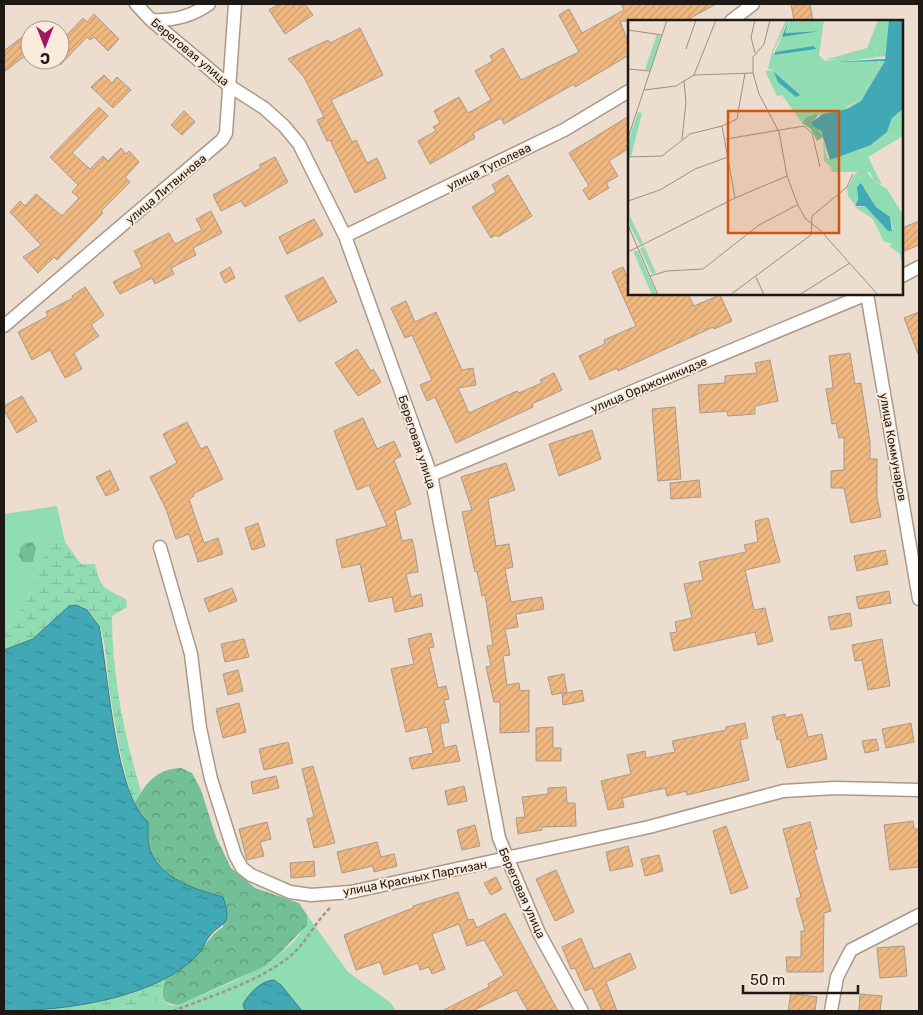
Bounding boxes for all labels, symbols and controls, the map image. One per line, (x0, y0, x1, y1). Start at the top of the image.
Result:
street label: Береговая улица (148, 15, 232, 89)
north arrow (20, 20, 70, 70)
inset map (628, 20, 903, 295)
text: С (40, 49, 50, 66)
street label: улица Туполева (445, 141, 533, 193)
street label: улица Литвинова (123, 151, 209, 227)
street label: улица Орджоникидзе (589, 354, 709, 416)
street label: улица Коммунаров (877, 392, 909, 502)
street label: Береговая улица (395, 393, 439, 491)
street label: Береговая улица (496, 846, 548, 940)
street label: улица Красных Партизан (342, 857, 488, 899)
scale bar (743, 962, 858, 994)
text: 50 m (750, 971, 785, 989)

